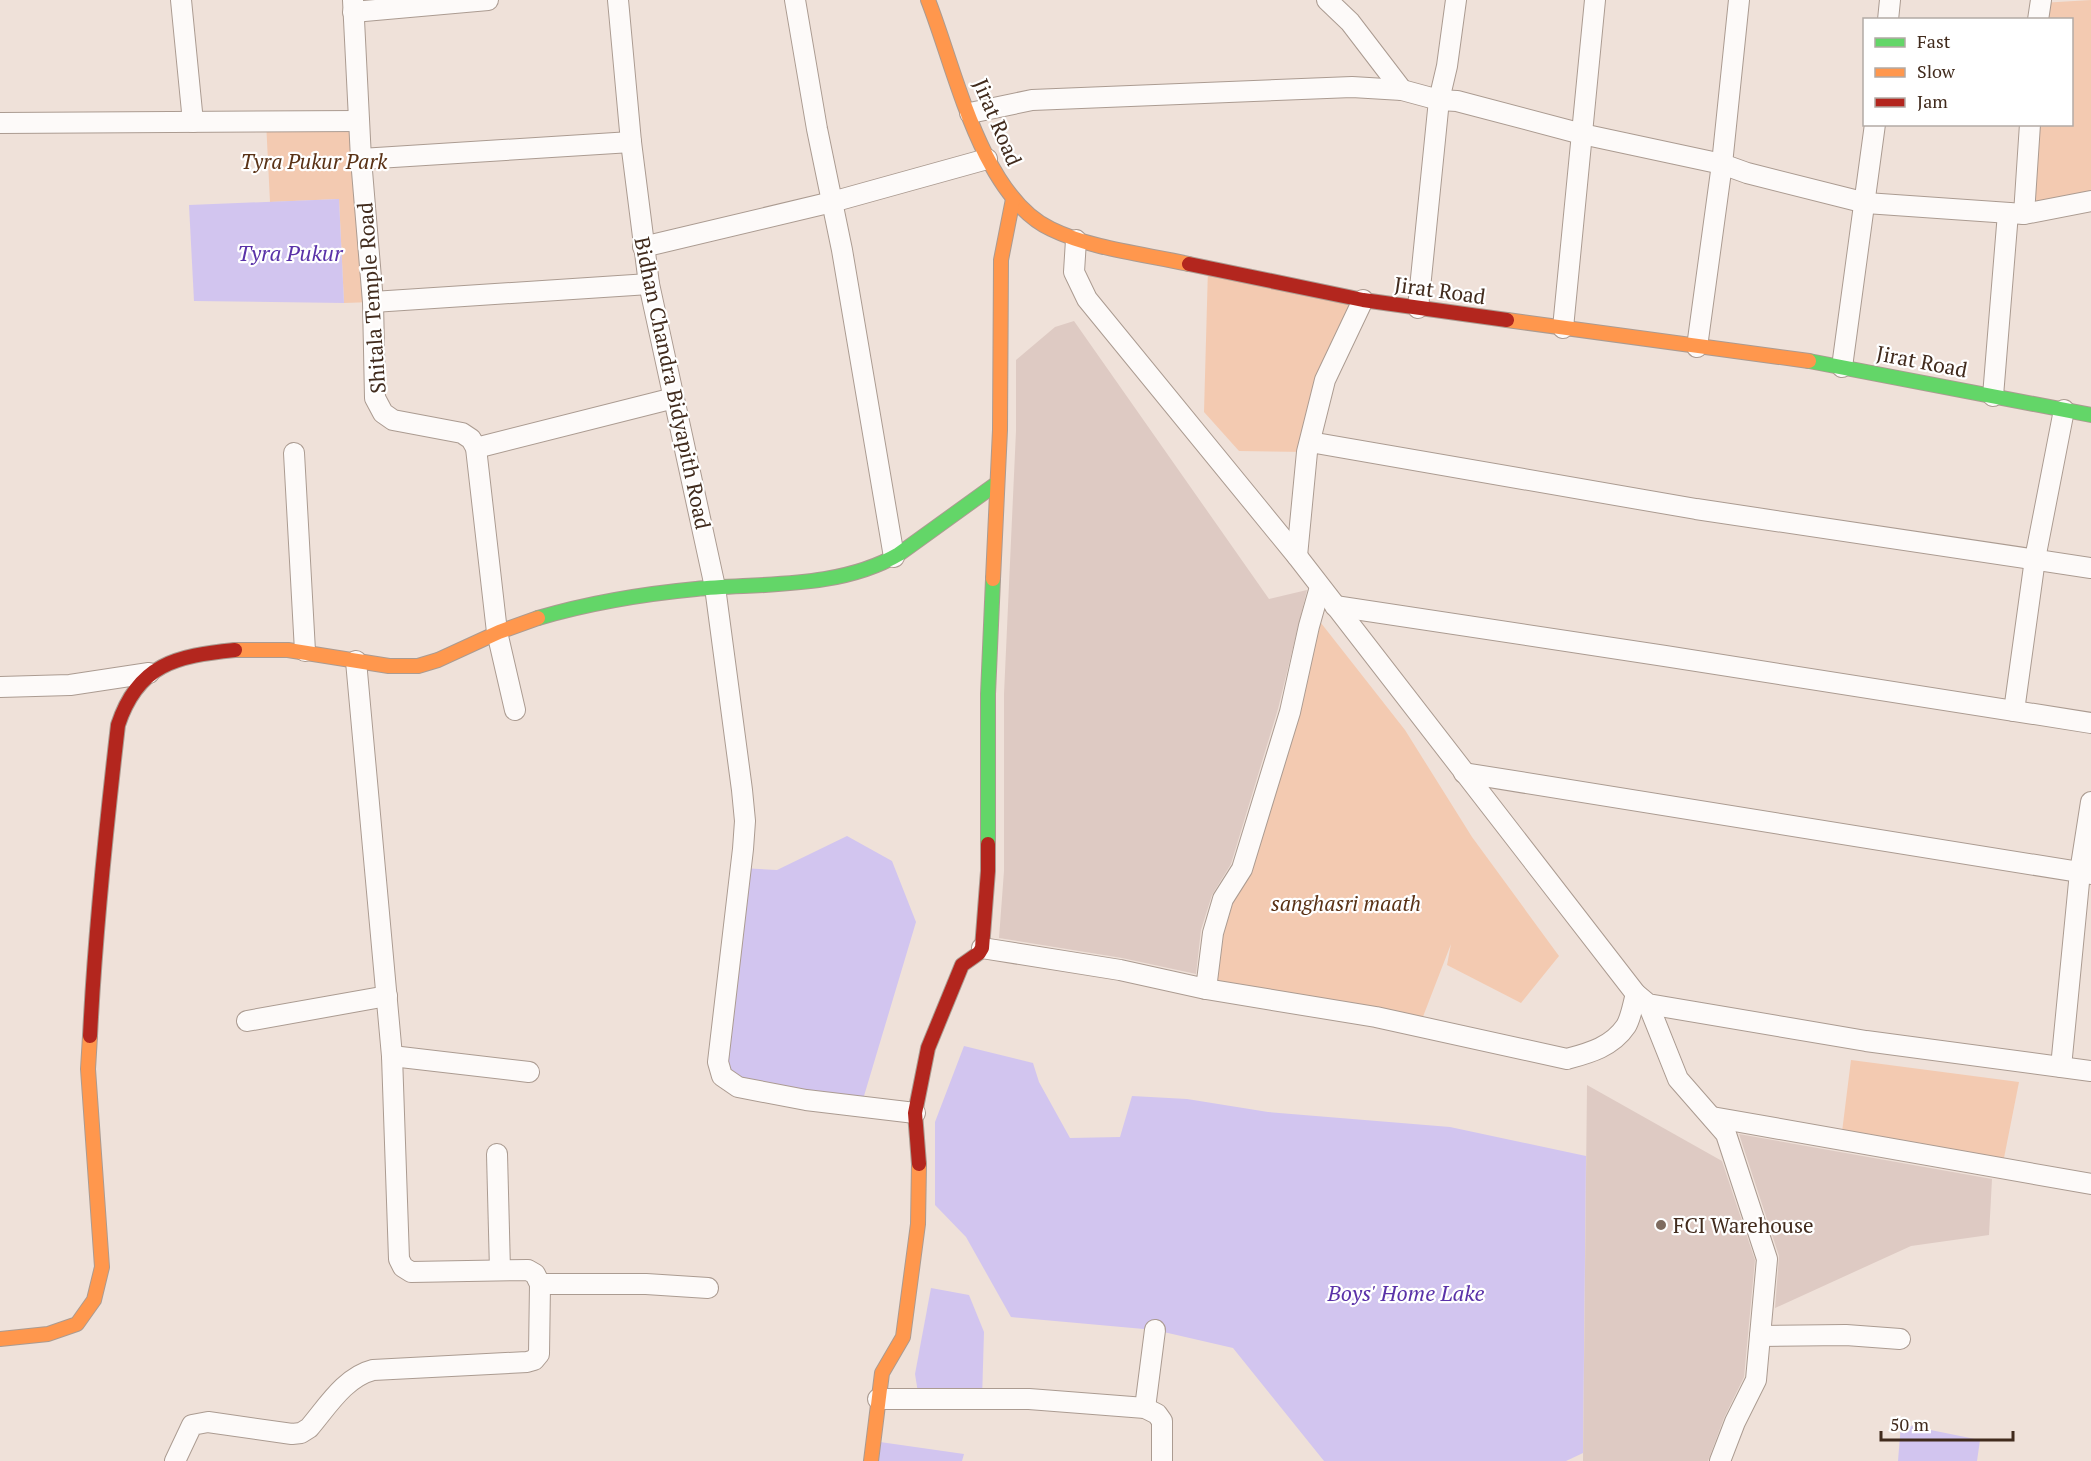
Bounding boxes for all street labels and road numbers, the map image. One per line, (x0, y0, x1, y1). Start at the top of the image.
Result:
street label: Jirat Road (967, 74, 1029, 170)
street label: Shitala Temple Road (350, 201, 392, 394)
street label: Bidhan Chandra Bidyapith Road (628, 234, 718, 532)
street label: Jirat Road (1393, 270, 1488, 310)
street label: Jirat Road (1874, 338, 1970, 384)

